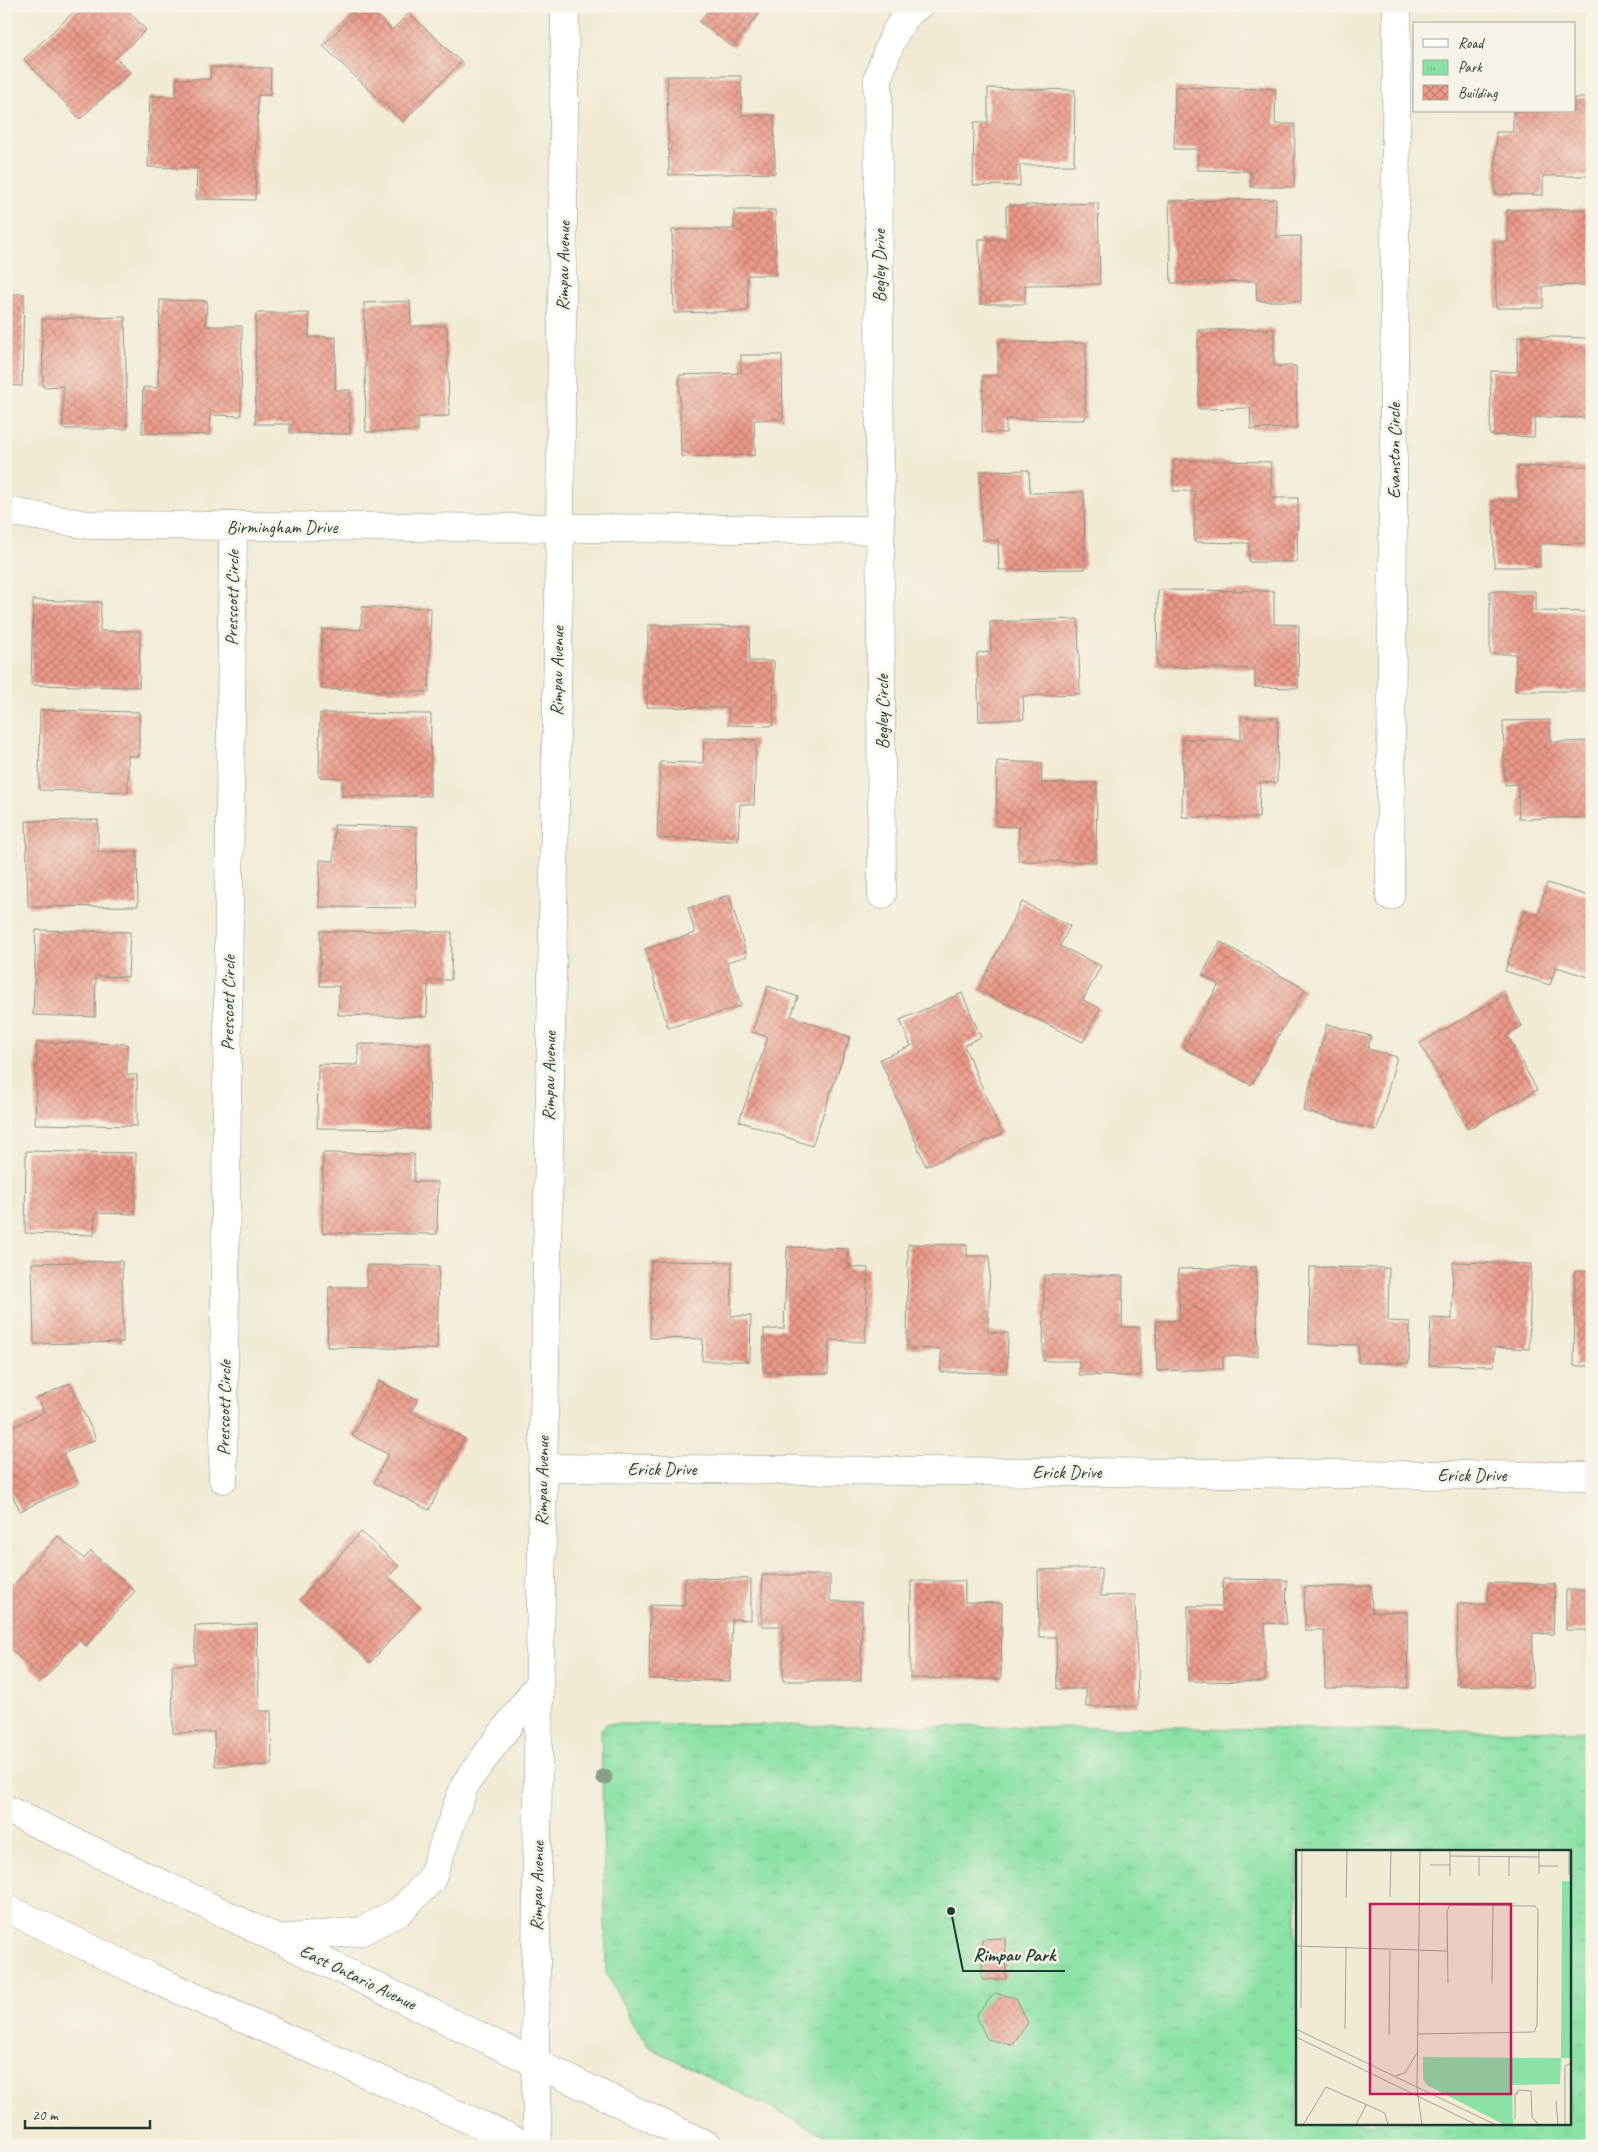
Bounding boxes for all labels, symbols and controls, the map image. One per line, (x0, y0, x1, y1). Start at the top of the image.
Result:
legend (1413, 22, 1576, 112)
text: Road (1458, 34, 1485, 53)
text: Park (1458, 58, 1483, 77)
text: Building (1458, 84, 1498, 103)
street label: Rimpau Avenue (551, 220, 575, 311)
street label: Begley Drive (868, 228, 890, 303)
street label: Evanston Circle (1383, 402, 1405, 499)
street label: Birmingham Drive (227, 516, 338, 538)
street label: Presscott Circle (220, 549, 244, 646)
street label: Rimpau Avenue (545, 625, 569, 716)
street label: Begley Circle (871, 674, 893, 749)
street label: Presscott Circle (216, 954, 240, 1051)
street label: Rimpau Avenue (537, 1030, 561, 1121)
street label: Presscott Circle (212, 1359, 236, 1456)
street label: Rimpau Avenue (530, 1435, 554, 1526)
street label: Erick Drive (628, 1458, 698, 1480)
street label: Erick Drive (1033, 1461, 1103, 1483)
street label: Erick Drive (1438, 1464, 1508, 1486)
street label: Rimpau Avenue (525, 1840, 549, 1931)
inset map (1296, 1850, 1570, 2124)
callout: Rimpau Park (963, 1937, 1065, 1971)
street label: East Ontario Avenue (296, 1939, 421, 2015)
text: Rimpau Park (973, 1943, 1057, 1967)
scale bar (25, 2097, 150, 2129)
text: 20 m (32, 2106, 59, 2125)

